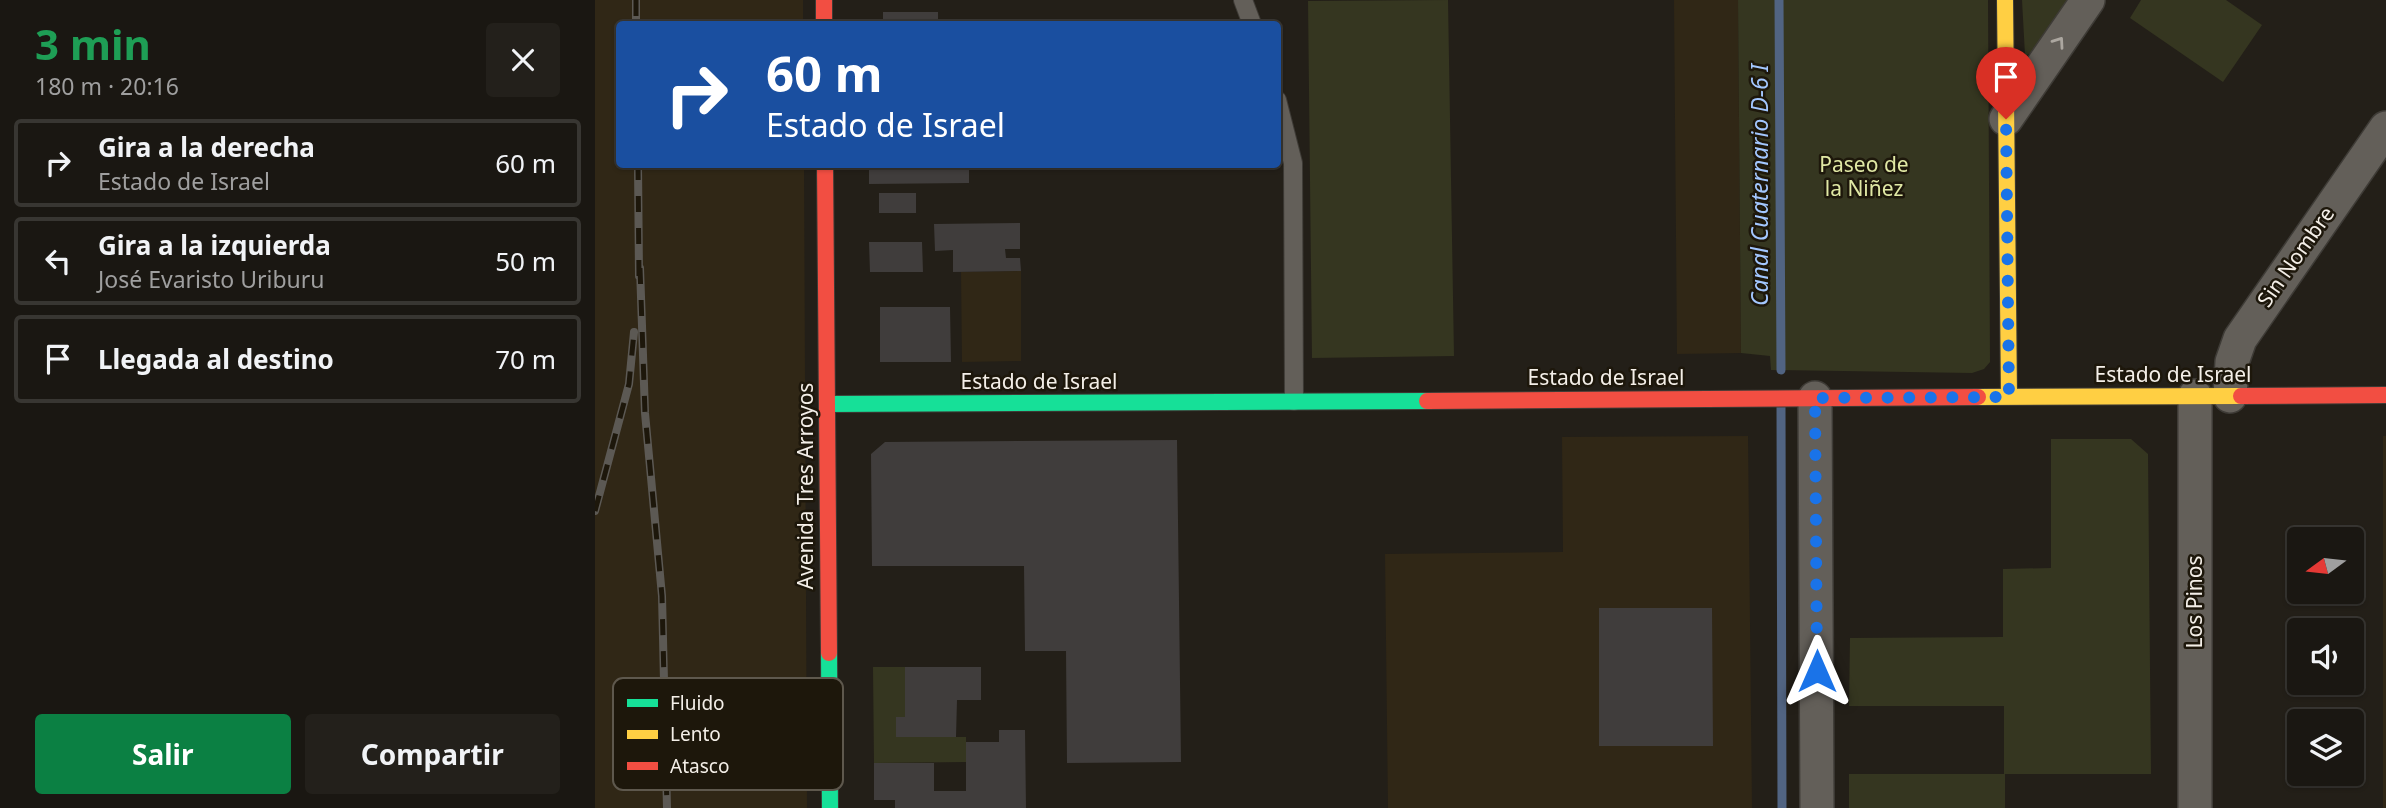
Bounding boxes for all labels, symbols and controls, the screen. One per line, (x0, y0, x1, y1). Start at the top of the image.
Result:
text: 3 min (35, 15, 151, 72)
button: close (486, 23, 560, 97)
one-way arrow (2051, 37, 2063, 50)
text: 60 m (766, 40, 883, 106)
pin (1976, 47, 2036, 119)
icon: right (651, 49, 742, 140)
icon: arrive (1987, 58, 2025, 96)
water label: Canal Cuaternario D-6 I (1743, 62, 1775, 306)
text: 180 m · 20:16 (35, 70, 179, 102)
text: Estado de Israel (766, 103, 1005, 146)
text: Gira a la derecha (98, 129, 315, 165)
icon: right (39, 144, 77, 182)
text: 60 m (495, 145, 556, 181)
park label: Paseo de la Niñez (1819, 150, 1909, 202)
text: Estado de Israel (98, 165, 270, 197)
street label: Sin Nombre (2250, 201, 2340, 312)
text: Gira a la izquierda (98, 227, 331, 263)
icon: left (39, 242, 77, 280)
text: 50 m (495, 243, 556, 279)
text: José Evaristo Uriburu (98, 263, 325, 295)
icon: arrive (39, 340, 77, 378)
text: Llegada al destino (98, 341, 334, 377)
text: 70 m (495, 341, 556, 377)
street label: Estado de Israel (2095, 360, 2251, 388)
street label: Estado de Israel (1528, 363, 1684, 391)
street label: Estado de Israel (961, 367, 1117, 395)
street label: Avenida Tres Arroyos (791, 383, 819, 589)
north arrow (2287, 527, 2364, 604)
map controls (2287, 527, 2364, 786)
street label: Los Pinos (2180, 555, 2208, 649)
button: sound (2287, 618, 2364, 695)
position arrow (1780, 634, 1854, 708)
legend (613, 678, 843, 790)
text: Fluido (670, 690, 725, 716)
button: layers (2287, 709, 2364, 786)
button: Salir (35, 714, 291, 794)
button: Compartir (305, 714, 560, 794)
text: Lento (670, 721, 721, 747)
text: Atasco (670, 753, 729, 779)

